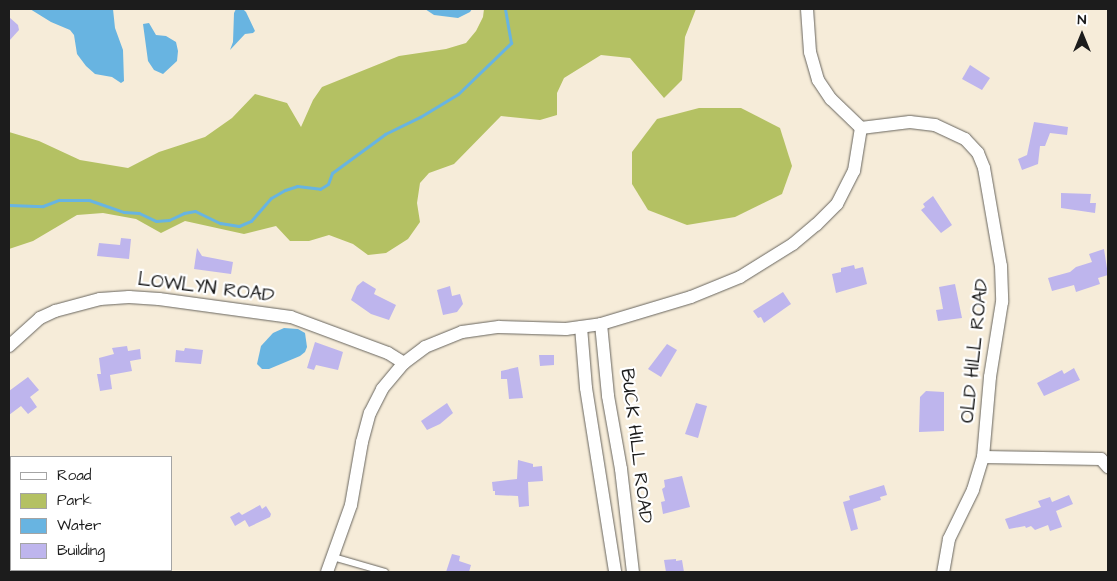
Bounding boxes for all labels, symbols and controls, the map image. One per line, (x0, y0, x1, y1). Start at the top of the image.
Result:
north arrow (1057, 10, 1107, 60)
text: N (1078, 10, 1086, 30)
street label: LOWLYN ROAD (136, 268, 276, 308)
street label: OLD HILL ROAD (956, 278, 994, 424)
street label: BUCK HILL ROAD (615, 367, 657, 525)
legend (10, 456, 172, 571)
text: Road (57, 465, 91, 486)
text: Park (57, 490, 92, 511)
text: Water (57, 515, 101, 536)
text: Building (57, 540, 105, 561)

